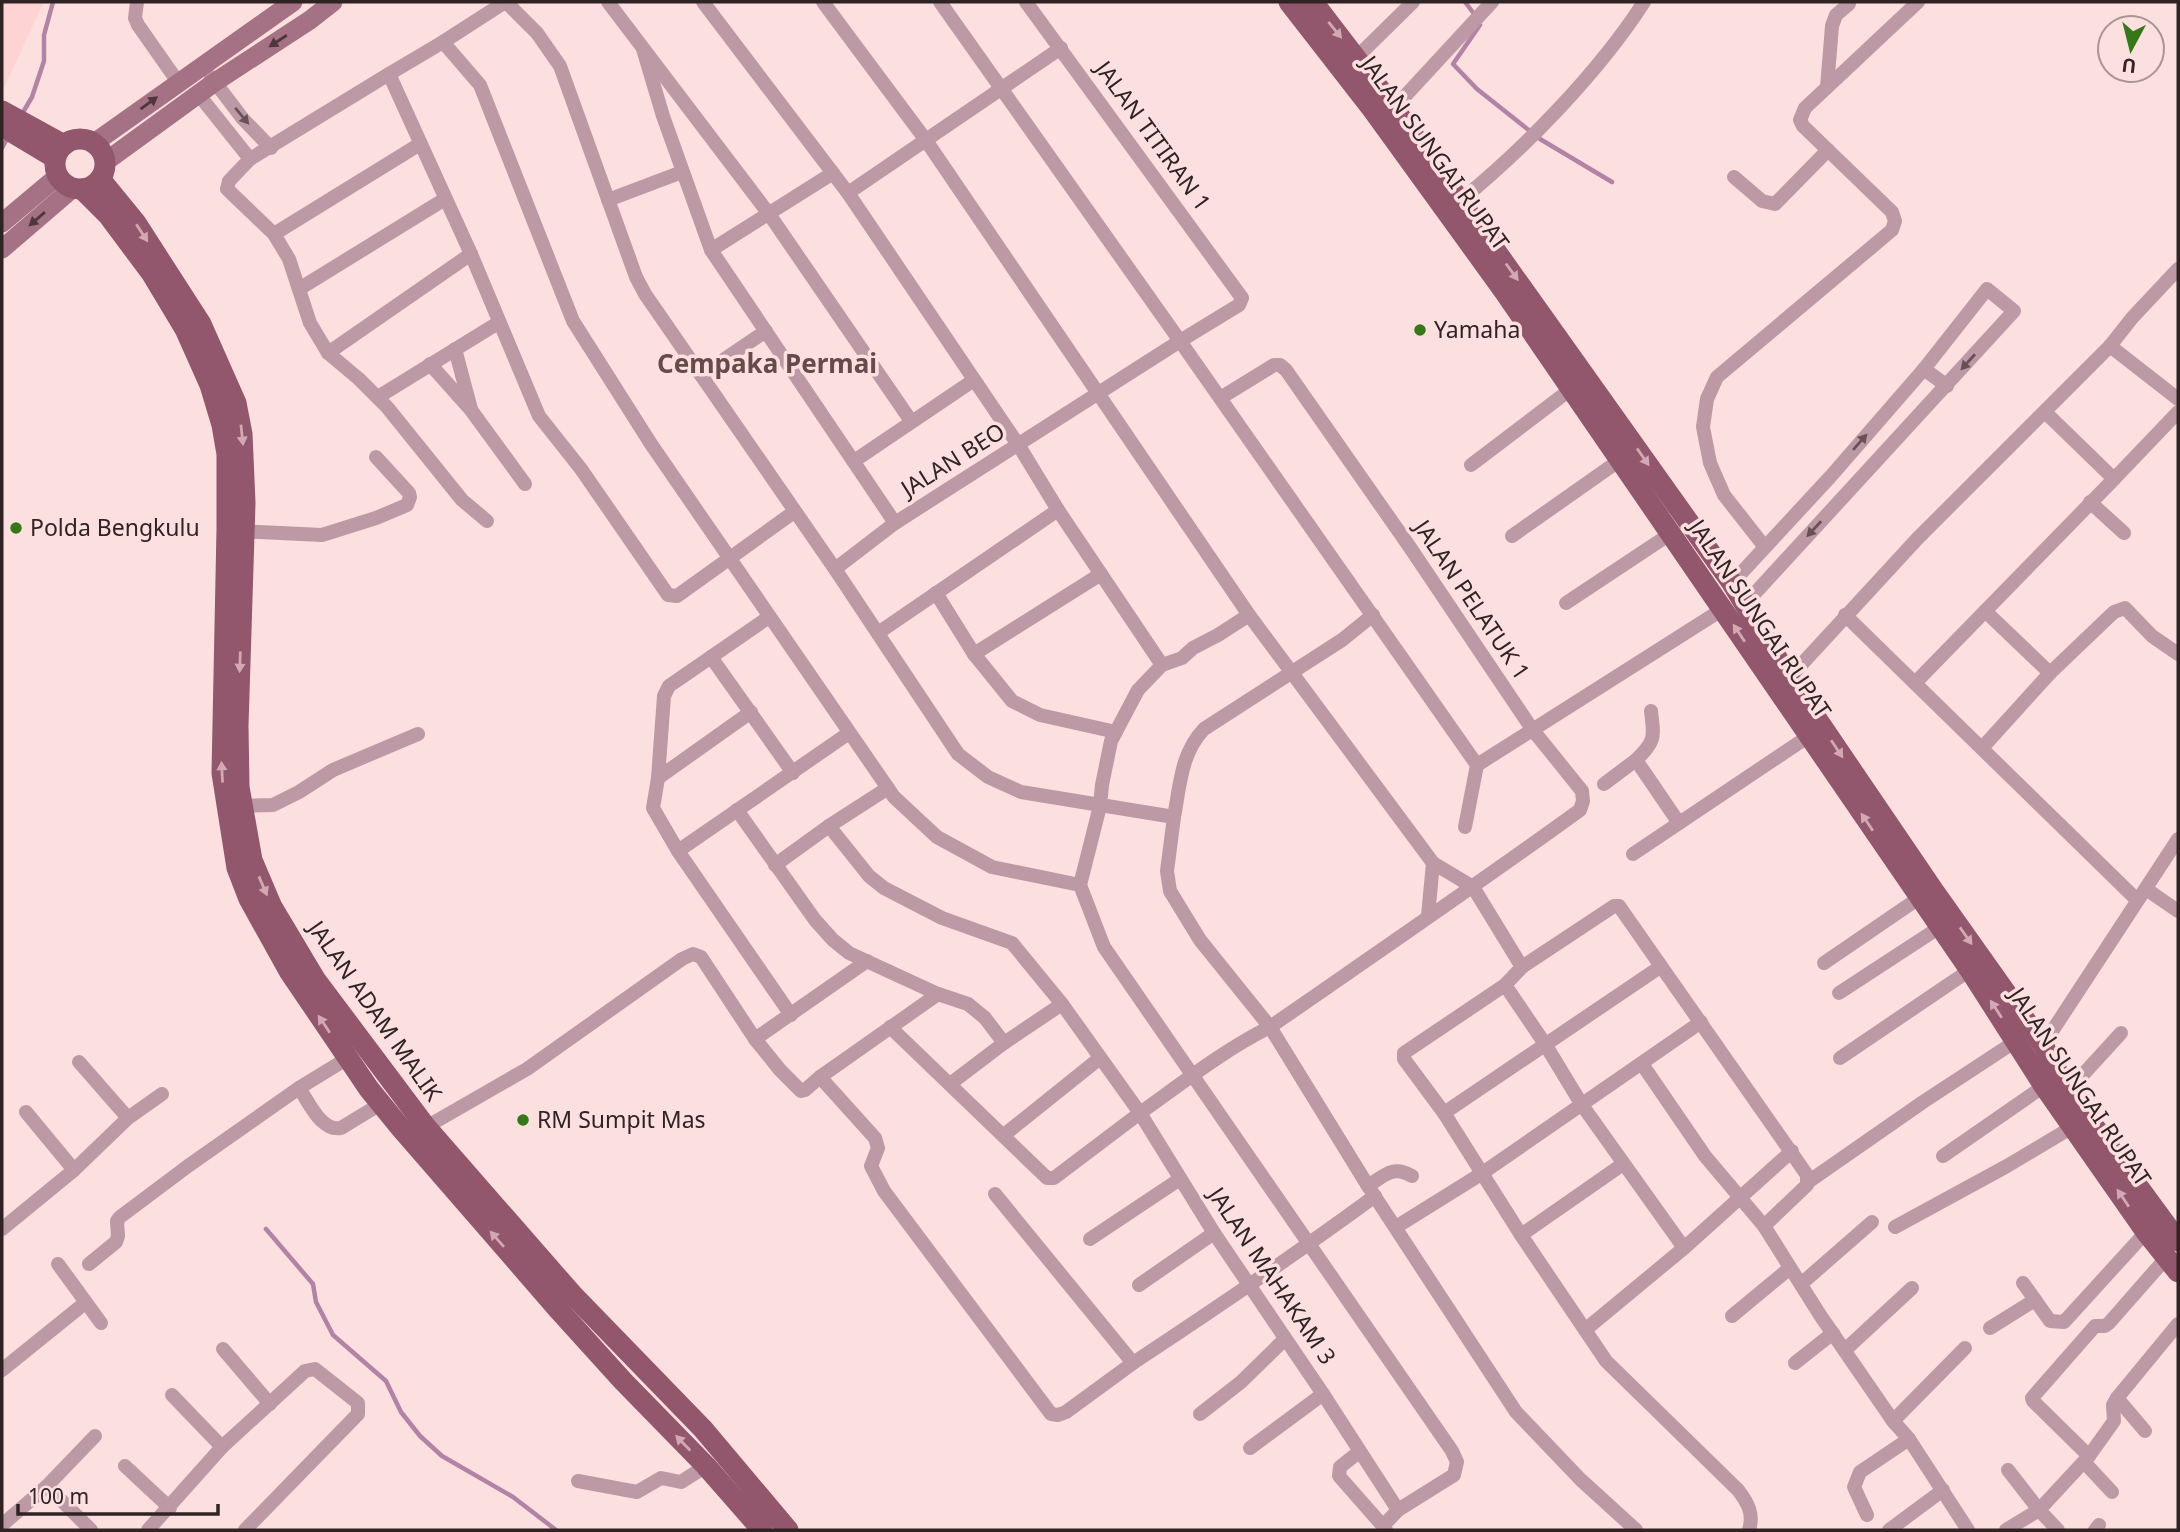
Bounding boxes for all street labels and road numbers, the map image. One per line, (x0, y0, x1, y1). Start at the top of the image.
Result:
street label: JALAN SUNGAI RUPAT (1353, 47, 1517, 256)
street label: JALAN TITIRAN 1 (1087, 52, 1219, 217)
street label: JALAN BEO (893, 415, 1011, 505)
street label: JALAN SUNGAI RUPAT (1681, 511, 1839, 724)
street label: JALAN PELATUK 1 (1406, 512, 1538, 685)
street label: JALAN ADAM MALIK (300, 912, 451, 1108)
street label: JALAN SUNGAI RUPAT (2001, 979, 2159, 1192)
street label: JALAN MAHAKAM 3 (1200, 1179, 1344, 1370)

